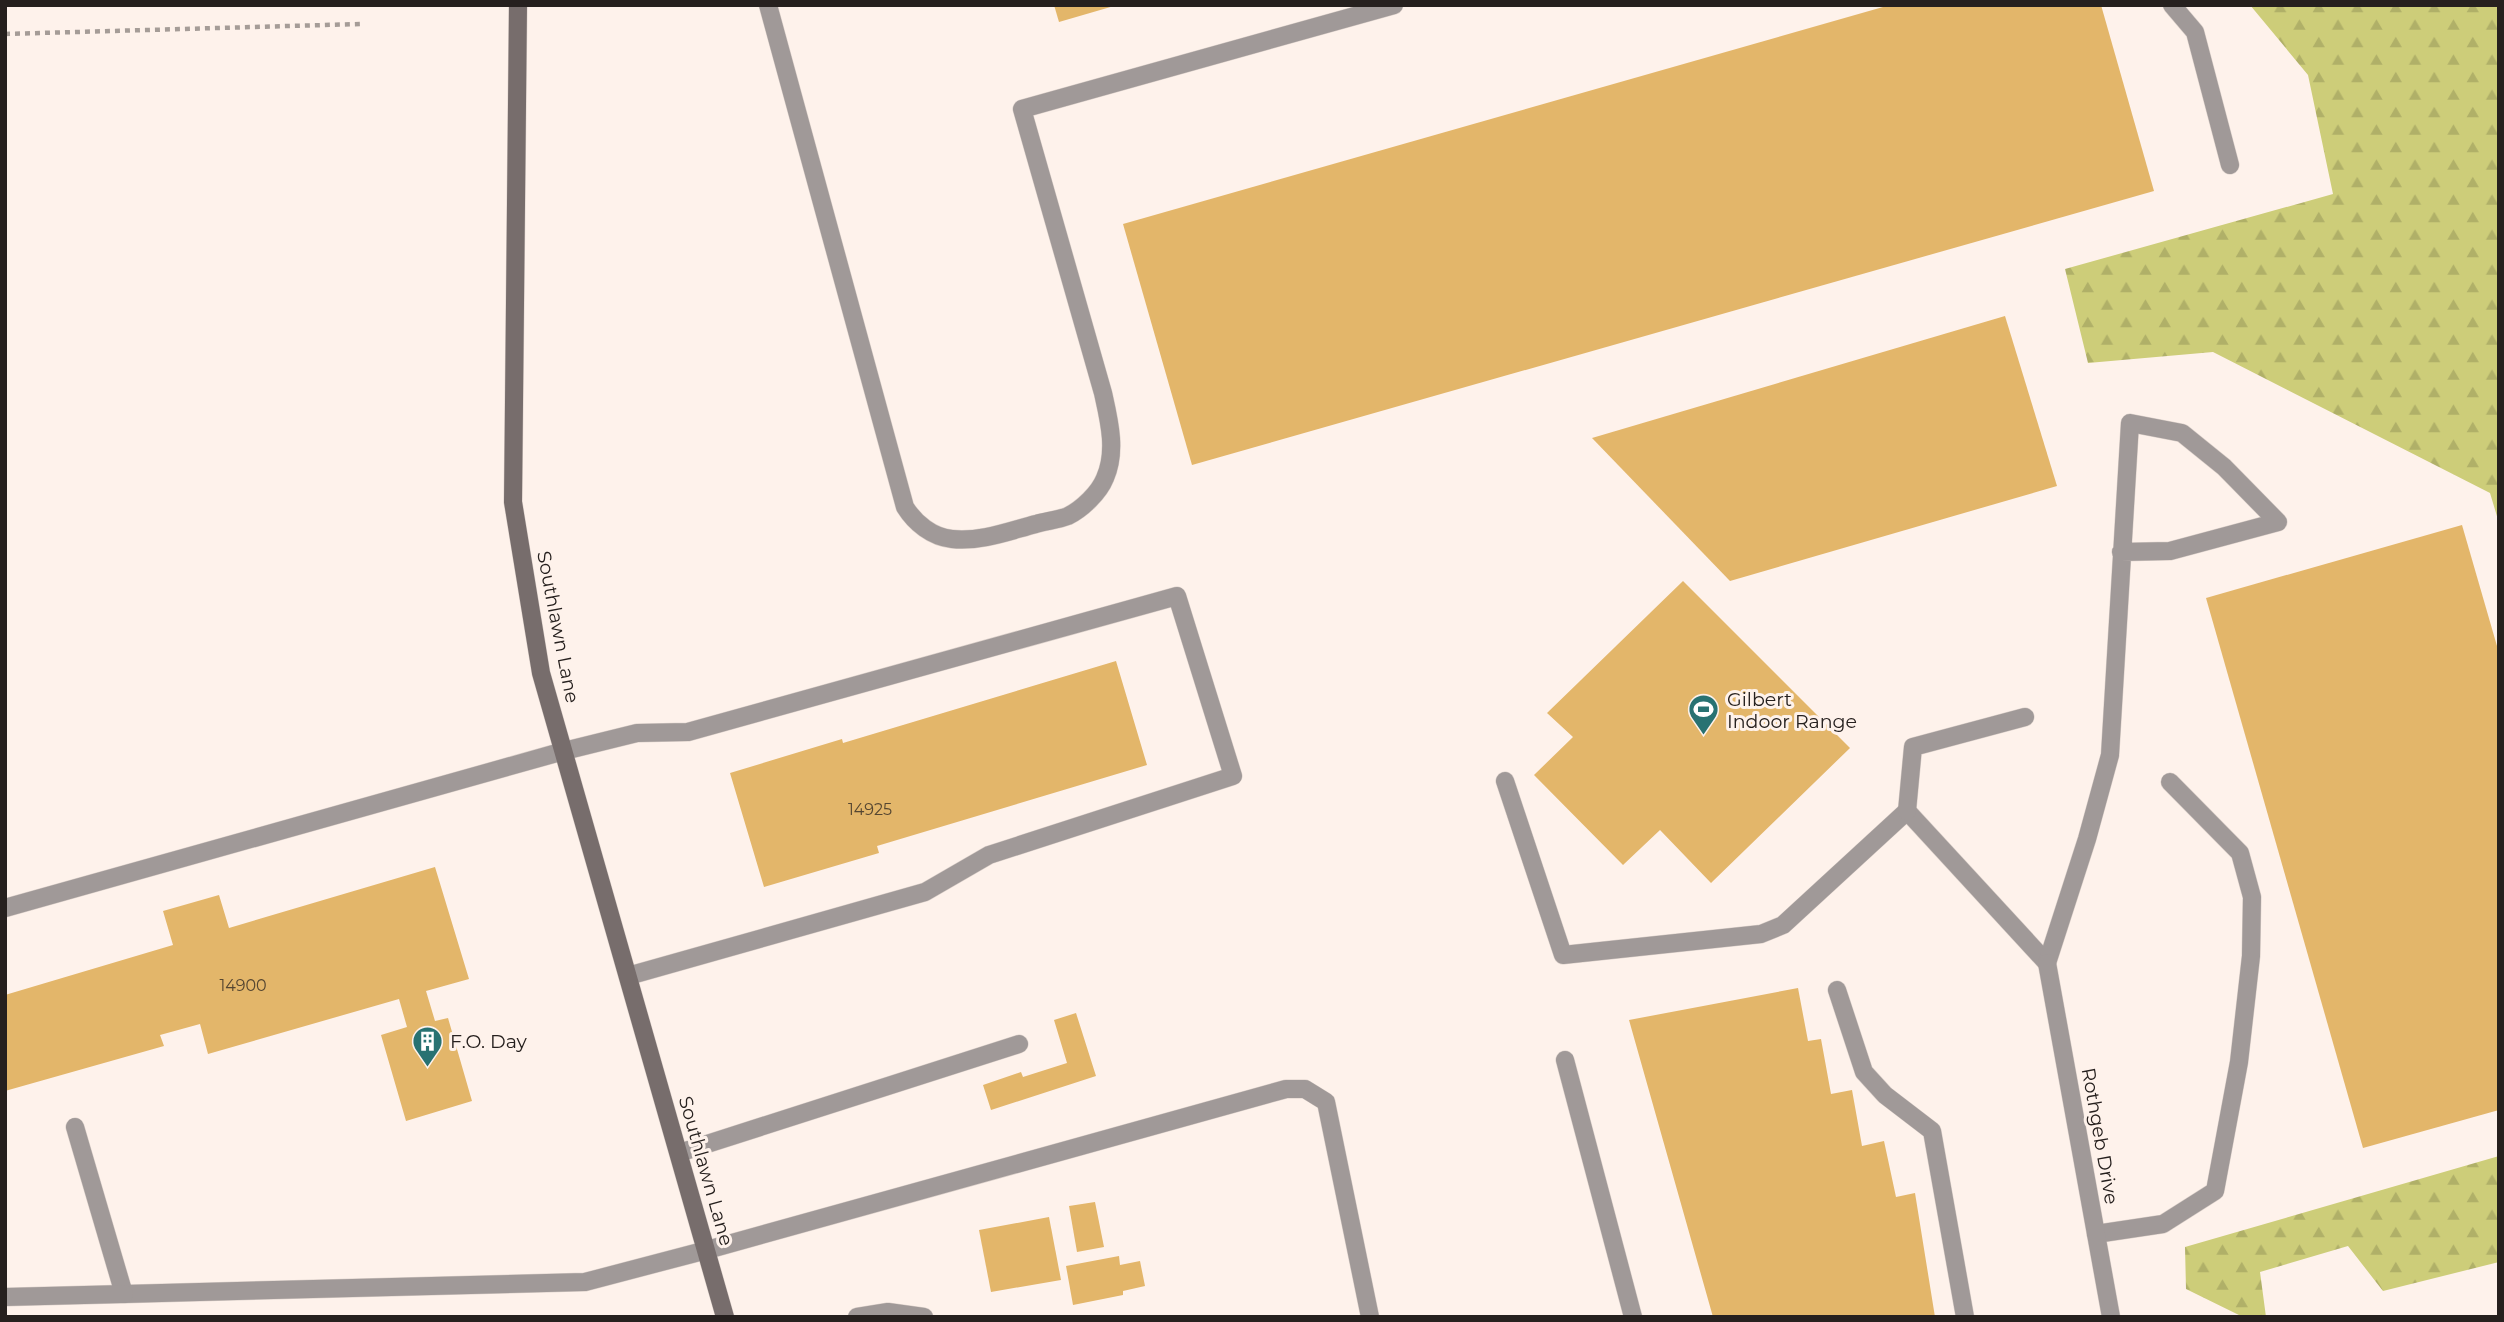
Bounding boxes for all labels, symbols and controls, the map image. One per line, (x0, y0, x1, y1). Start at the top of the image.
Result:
street label: Southlawn Lane (532, 549, 584, 705)
place label: Gilbert Indoor Range (1727, 688, 1857, 733)
sports icon: Gilbert Indoor Range (1687, 693, 1721, 737)
house number: 14925 (848, 800, 892, 819)
house number: 14900 (219, 976, 267, 995)
building icon: F.O. Day (410, 1024, 444, 1068)
place label: F.O. Day (450, 1030, 528, 1053)
street label: Rothgeb Drive (2077, 1066, 2123, 1206)
street label: Southlawn Lane (674, 1094, 738, 1248)

